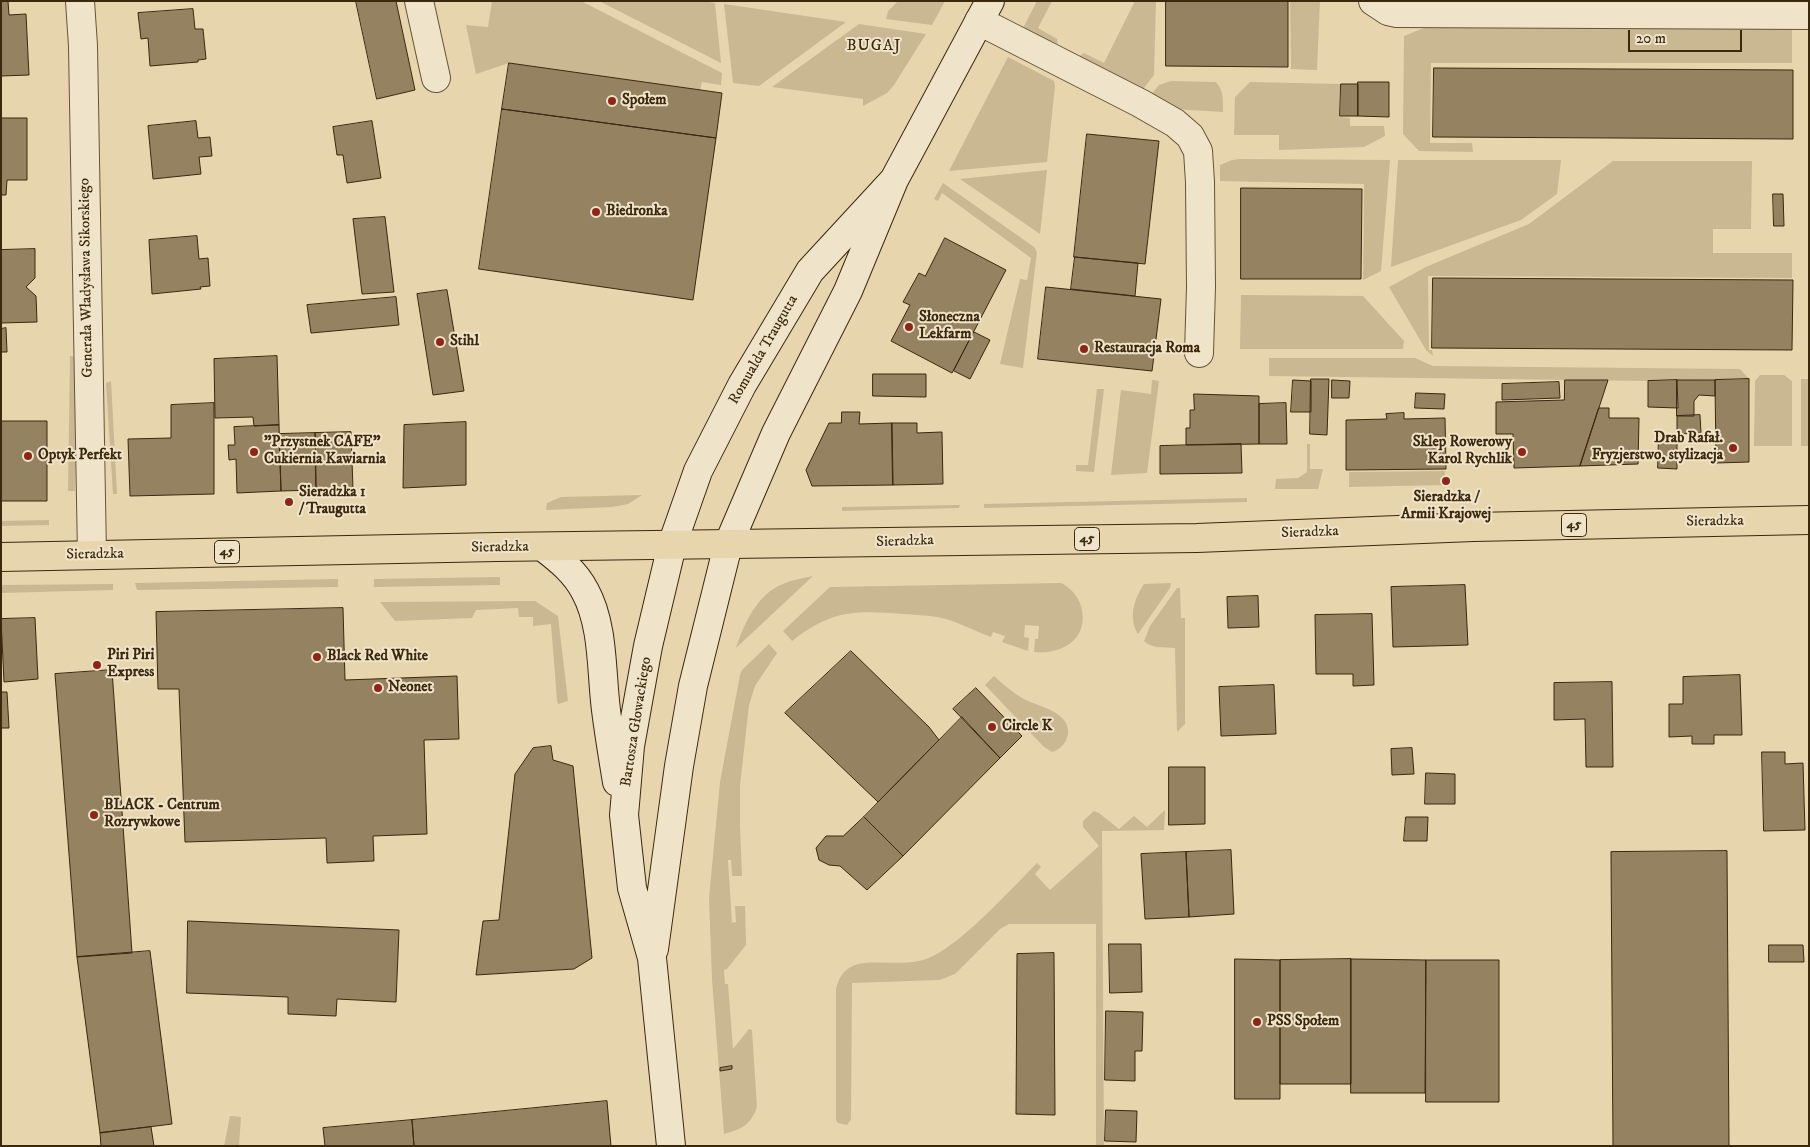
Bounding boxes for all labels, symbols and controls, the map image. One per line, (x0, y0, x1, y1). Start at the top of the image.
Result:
scale bar (1630, 20, 1744, 52)
text: 20 m (1636, 29, 1666, 48)
district label: BUGAJ (846, 37, 902, 57)
place label: Społem (622, 92, 667, 110)
marker: Społem (606, 95, 618, 107)
street label: Generała Władysława Sikorskiego (76, 178, 98, 378)
place label: Biedronka (606, 203, 668, 221)
marker: Biedronka (590, 206, 602, 218)
street label: Romualda Traugutta (725, 292, 803, 408)
place label: Słoneczna Lekfarm (919, 309, 980, 344)
marker: Słoneczna Lekfarm (903, 321, 915, 333)
place label: Stihl (450, 333, 479, 351)
marker: Stihl (434, 336, 446, 348)
place label: Restauracja Roma (1094, 340, 1200, 358)
marker: Restauracja Roma (1078, 343, 1090, 355)
place label: Drab Rafał. Fryzjerstwo, stylizacja (1592, 430, 1723, 465)
place label: "Przystnek CAFE" Cukiernia Kawiarnia (264, 434, 386, 469)
place label: Sklep Rowerowy Karol Rychlik (1413, 434, 1512, 469)
marker: Drab Rafał. Fryzjerstwo, stylizacja (1727, 442, 1739, 454)
marker: "Przystnek CAFE" Cukiernia Kawiarnia (248, 446, 260, 458)
marker: Sklep Rowerowy Karol Rychlik (1516, 446, 1528, 458)
place label: Optyk Perfekt (38, 447, 122, 465)
marker: Optyk Perfekt (22, 450, 34, 462)
marker: Sieradzka / Armii Krajowej (1440, 475, 1452, 487)
place label: Sieradzka 1 / Traugutta (299, 484, 366, 519)
place label: Sieradzka / Armii Krajowej (1401, 489, 1491, 524)
marker: Sieradzka 1 / Traugutta (283, 496, 295, 508)
street label: Sieradzka (1686, 512, 1744, 532)
road number: 45 (1562, 514, 1586, 536)
street label: Sieradzka (1281, 523, 1339, 543)
road number: 45 (1074, 528, 1100, 550)
street label: Sieradzka (876, 532, 934, 552)
street label: Sieradzka (471, 538, 529, 558)
road number: 45 (214, 540, 240, 564)
street label: Sieradzka (66, 545, 124, 565)
place label: Piri Piri Express (107, 647, 154, 682)
place label: Black Red White (327, 648, 428, 666)
marker: Black Red White (311, 651, 323, 663)
street label: Bartosza Głowackiego (618, 656, 656, 788)
marker: Piri Piri Express (91, 659, 103, 671)
place label: Neonet (388, 679, 432, 697)
marker: Neonet (372, 682, 384, 694)
place label: Circle K (1002, 718, 1052, 736)
marker: Circle K (986, 721, 998, 733)
place label: BLACK - Centrum Rozrywkowe (104, 797, 220, 832)
marker: BLACK - Centrum Rozrywkowe (88, 809, 100, 821)
place label: PSS Społem (1267, 1013, 1339, 1031)
marker: PSS Społem (1251, 1016, 1263, 1028)

